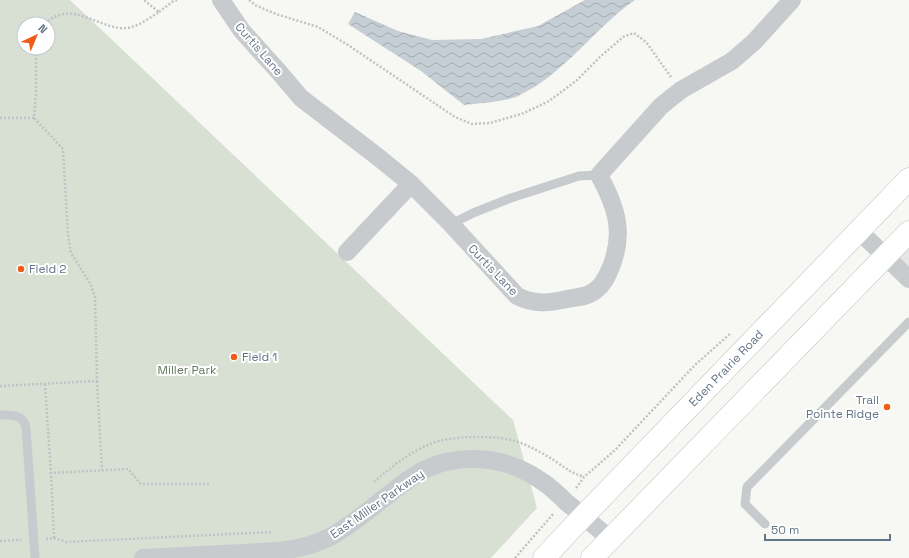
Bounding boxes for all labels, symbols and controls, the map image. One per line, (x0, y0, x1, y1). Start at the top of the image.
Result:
north arrow (16, 16, 56, 56)
street label: Curtis Lane (232, 19, 286, 79)
text: N (35, 21, 50, 36)
street label: Curtis Lane (465, 241, 521, 299)
place label: Field 2 (29, 261, 67, 277)
marker: Field 2 (16, 264, 26, 274)
street label: Eden Prairie Road (685, 327, 767, 410)
place label: Field 1 (242, 349, 277, 365)
marker: Field 1 (229, 352, 239, 362)
park label: Miller Park (158, 362, 217, 378)
place label: Trail Pointe Ridge (806, 392, 879, 422)
marker: Trail Pointe Ridge (882, 402, 892, 412)
street label: East Miller Parkway (327, 466, 427, 542)
scale bar (765, 516, 890, 542)
text: 50 m (771, 522, 799, 538)

